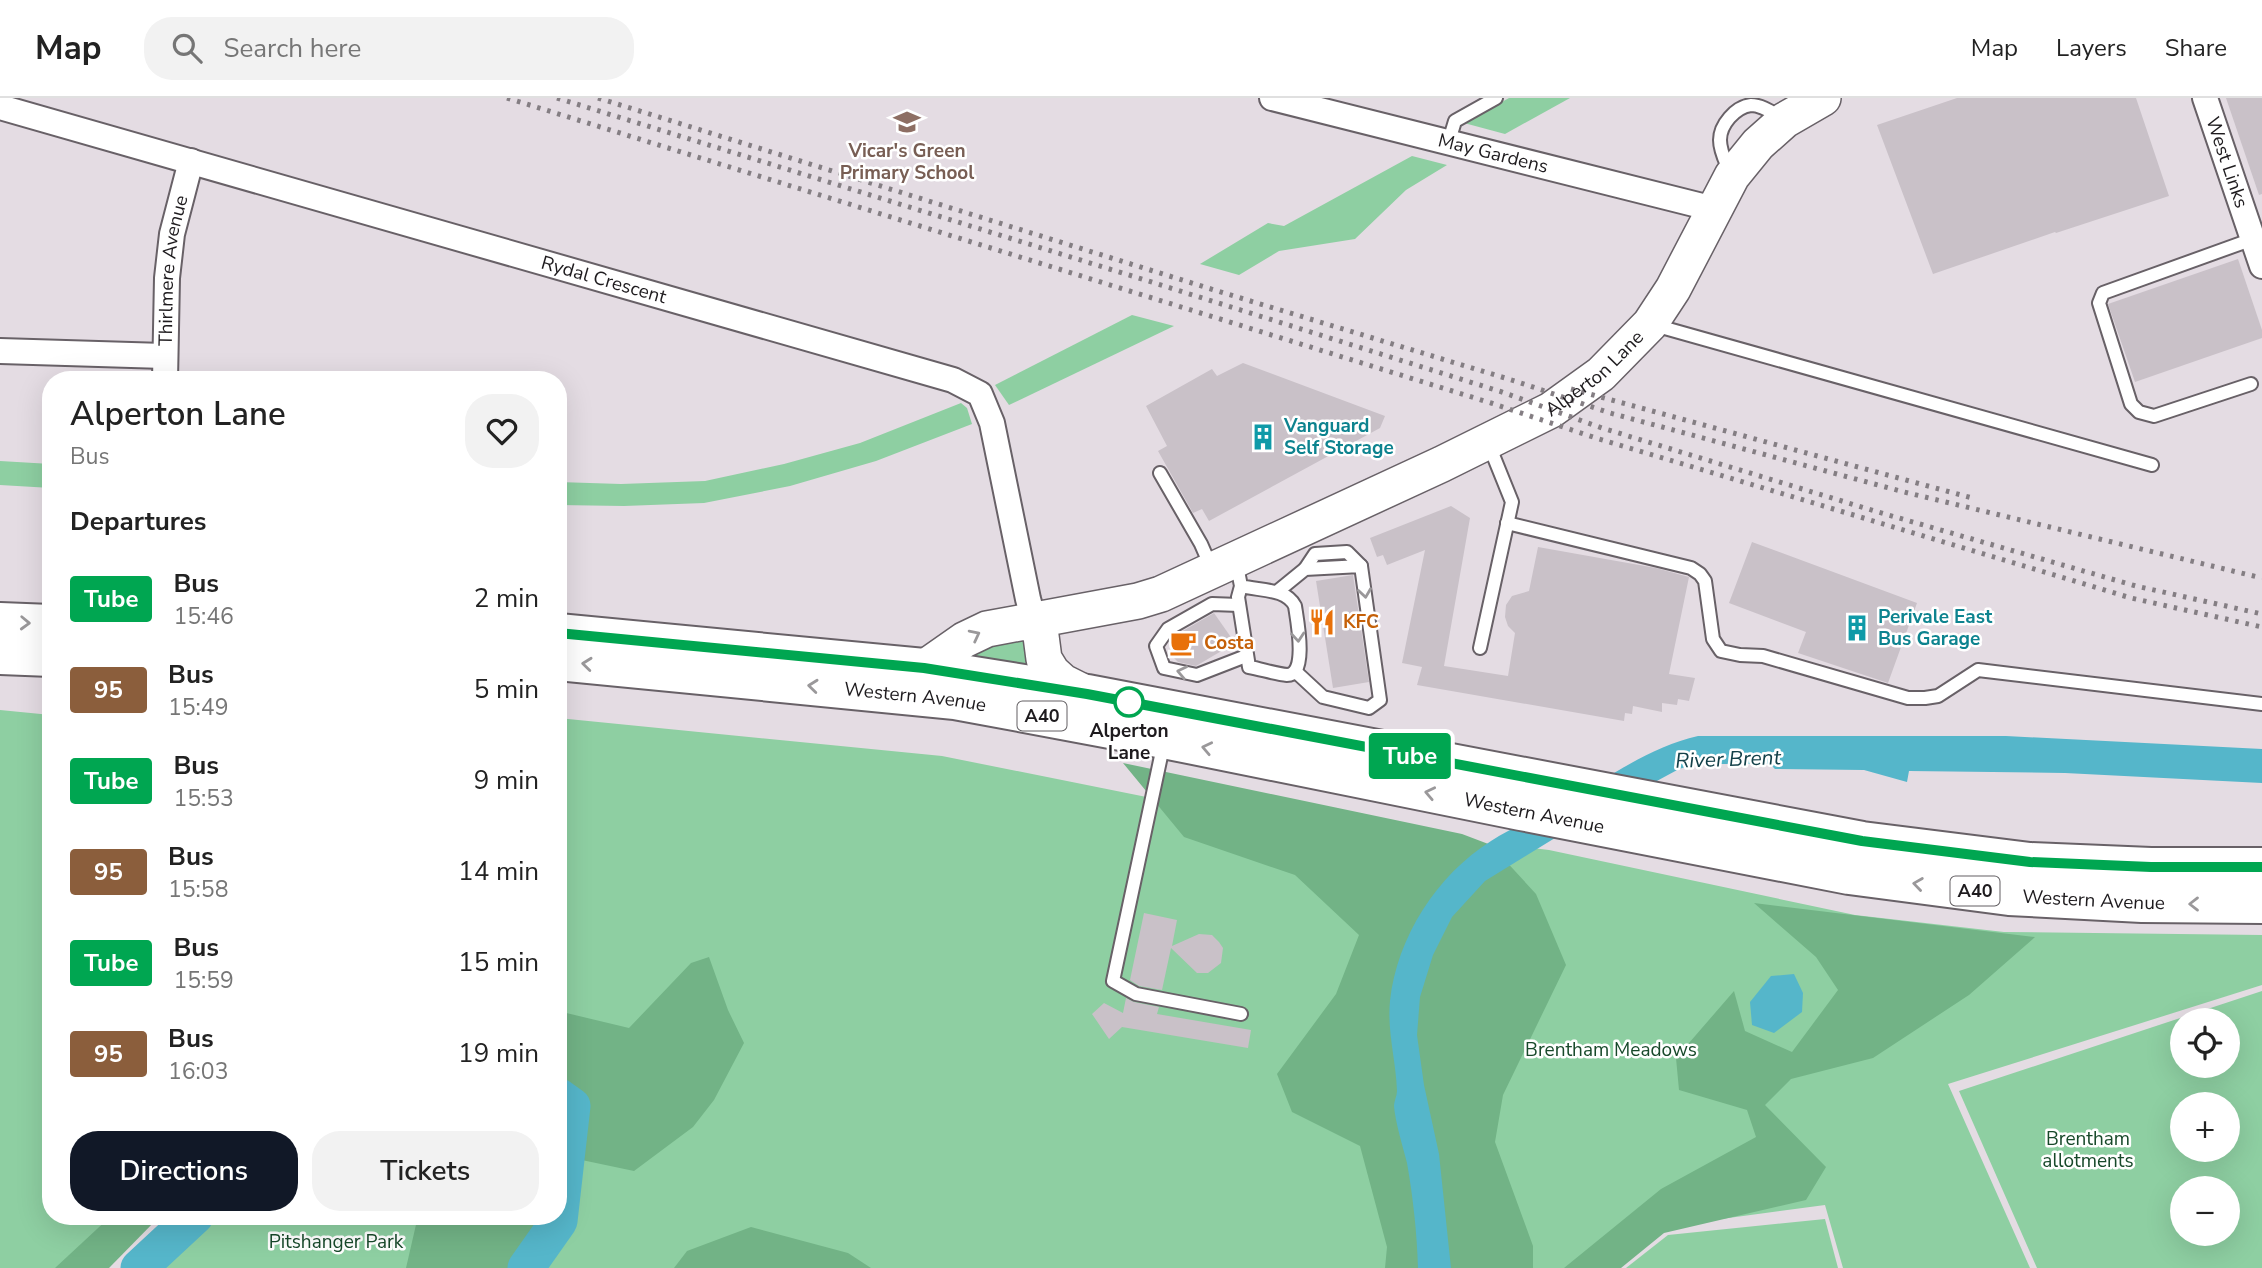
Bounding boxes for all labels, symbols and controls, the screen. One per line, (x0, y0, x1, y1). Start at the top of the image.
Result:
search box (144, 17, 634, 80)
text: Map (35, 26, 102, 71)
icon: search (168, 29, 206, 67)
text: Search here (224, 31, 361, 66)
text: Map (1971, 32, 2018, 64)
text: Layers (2056, 32, 2127, 64)
text: Share (2165, 32, 2227, 64)
school or university icon: Vicar's Green Primary School (892, 107, 922, 137)
street label: West Links (2199, 113, 2254, 211)
street label: May Gardens (1435, 127, 1551, 180)
place label: Vicar's Green Primary School (840, 138, 974, 186)
street label: Thirlmere Avenue (153, 192, 195, 346)
street label: Rydal Crescent (538, 250, 670, 310)
street label: Alperton Lane (1540, 325, 1650, 423)
text: Alperton Lane (70, 392, 286, 437)
button: heart (465, 394, 539, 468)
place label: Vanguard Self Storage (1283, 413, 1394, 461)
building icon: Vanguard Self Storage (1248, 422, 1278, 452)
text: Bus (70, 441, 110, 472)
text: Departures (70, 504, 206, 539)
text: Bus (173, 566, 219, 601)
text: 2 min (474, 581, 539, 616)
text: Tube (84, 583, 138, 615)
one-way arrow (1357, 587, 1372, 599)
text: 15:46 (173, 601, 234, 632)
place label: Perivale East Bus Garage (1878, 604, 1993, 652)
restaurant icon: KFC (1307, 607, 1337, 637)
place label: KFC (1343, 609, 1379, 635)
building icon: Perivale East Bus Garage (1842, 613, 1872, 643)
one-way arrow (20, 615, 31, 630)
cafe icon: Costa (1168, 628, 1198, 658)
one-way arrow (968, 629, 980, 643)
place label: Costa (1204, 630, 1254, 656)
one-way arrow (1290, 632, 1305, 643)
text: Bus (168, 657, 214, 692)
one-way arrow (581, 657, 592, 672)
one-way arrow (1176, 666, 1188, 681)
text: 5 min (474, 672, 539, 707)
text: 95 (94, 674, 123, 706)
street label: Western Avenue (843, 676, 988, 719)
one-way arrow (807, 679, 818, 694)
marker: Alperton Lane (1114, 687, 1144, 717)
text: 15:49 (168, 692, 228, 723)
road number: A40 (1018, 702, 1066, 730)
place label: Alperton Lane (1089, 718, 1169, 766)
line badge: Tube (1361, 733, 1459, 779)
text: Tube (1383, 740, 1437, 772)
one-way arrow (1201, 741, 1213, 756)
water label: River Brent (1675, 743, 1782, 775)
text: Bus (173, 748, 219, 783)
text: 9 min (474, 763, 539, 798)
text: Tube (84, 765, 138, 797)
text: 15:53 (173, 783, 234, 814)
one-way arrow (1424, 786, 1436, 801)
street label: Western Avenue (1461, 787, 1607, 840)
text: Bus (168, 839, 214, 874)
text: 14 min (458, 854, 539, 889)
text: 95 (94, 856, 123, 888)
text: 15:58 (168, 874, 228, 905)
road number: A40 (1951, 876, 2000, 906)
one-way arrow (1912, 877, 1924, 892)
street label: Western Avenue (2022, 884, 2165, 916)
one-way arrow (2188, 896, 2199, 911)
text: Bus (173, 930, 219, 965)
text: 15 min (458, 945, 539, 980)
text: Tube (84, 947, 138, 979)
text: 15:59 (173, 965, 234, 996)
map controls (2170, 1008, 2240, 1246)
button: locate (2170, 1008, 2240, 1078)
text: Bus (168, 1021, 214, 1056)
text: 19 min (458, 1036, 539, 1071)
park label: Brentham Meadows (1525, 1037, 1697, 1063)
text: 95 (94, 1038, 123, 1070)
text: 16:03 (168, 1056, 228, 1087)
button: + (2170, 1092, 2240, 1162)
park label: Brentham allotments (2042, 1126, 2134, 1174)
button: Directions (70, 1131, 298, 1211)
button: Tickets (312, 1131, 539, 1211)
button: − (2170, 1176, 2240, 1246)
park label: Pitshanger Park (269, 1229, 404, 1255)

